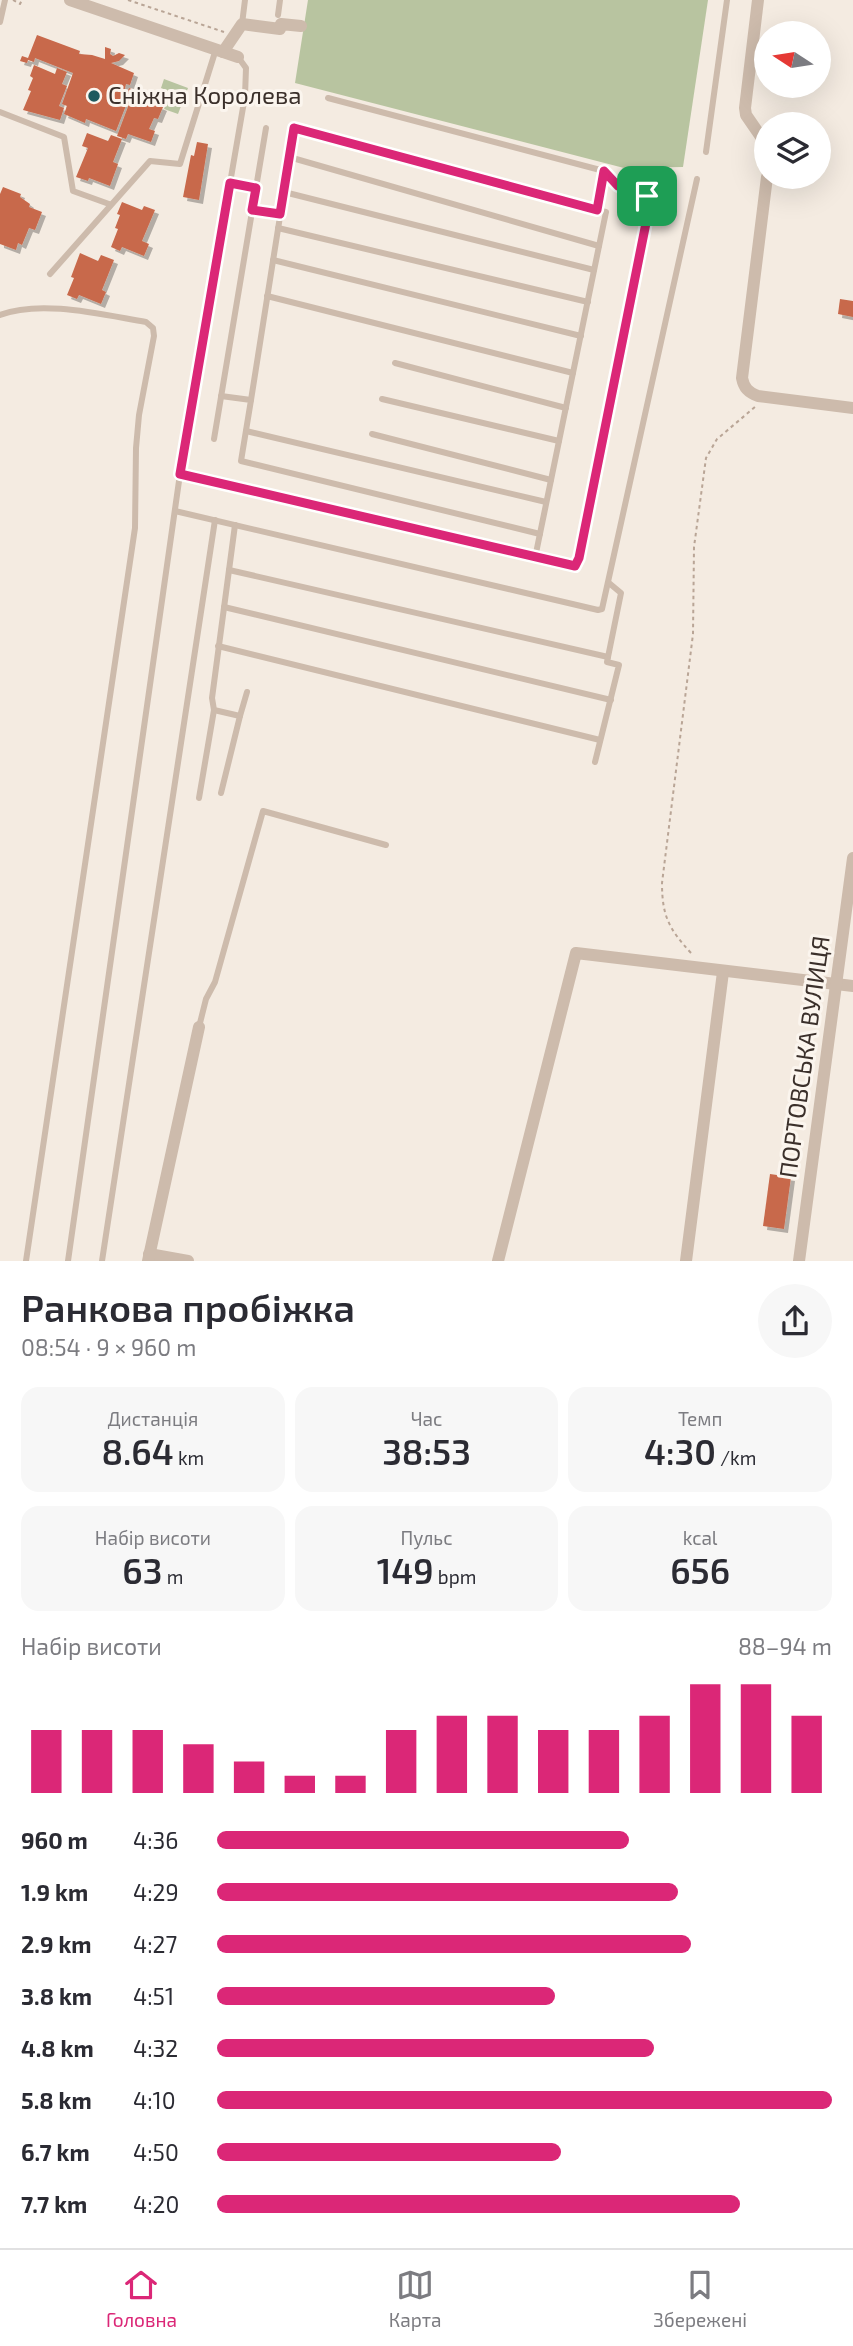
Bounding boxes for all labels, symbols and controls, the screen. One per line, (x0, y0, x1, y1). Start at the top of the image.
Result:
north arrow (754, 21, 831, 98)
map controls (754, 21, 831, 189)
place label: Сніжна Королева (108, 80, 302, 109)
marker: Сніжна Королева (86, 88, 102, 104)
button: layers (754, 112, 831, 189)
pin (617, 166, 677, 226)
icon: arrive (628, 177, 666, 215)
street label: ПОРТОВСЬКА ВУЛИЦЯ (772, 934, 835, 1180)
text: Ранкова пробіжка (21, 1284, 355, 1330)
button: share (758, 1284, 832, 1358)
text: 08:54 · 9 × 960 m (21, 1333, 196, 1361)
text: Дистанція (107, 1407, 198, 1430)
text: Час (411, 1407, 442, 1430)
text: Темп (678, 1407, 722, 1430)
text: 8.64 (101, 1430, 174, 1472)
text: 38:53 (382, 1430, 471, 1472)
text: 4:30 (644, 1430, 716, 1472)
text: km (174, 1446, 204, 1469)
text: /km (716, 1446, 756, 1469)
text: Набір висоти (95, 1526, 211, 1549)
text: Пульс (400, 1526, 453, 1549)
text: kcal (683, 1526, 718, 1549)
text: 63 (122, 1549, 162, 1591)
text: 149 (377, 1549, 434, 1591)
text: 656 (670, 1549, 730, 1591)
text: m (162, 1565, 183, 1588)
text: bpm (434, 1565, 476, 1588)
text: Набір висоти (21, 1632, 162, 1660)
text: 88–94 m (738, 1632, 832, 1660)
text: 960 m (21, 1826, 88, 1854)
text: 4:36 (133, 1826, 179, 1854)
text: 1.9 km (21, 1878, 88, 1906)
text: 4:29 (133, 1878, 179, 1906)
text: 2.9 km (21, 1930, 92, 1958)
text: 4:27 (133, 1930, 177, 1958)
text: 3.8 km (21, 1982, 92, 2010)
text: 4:51 (133, 1982, 174, 2010)
text: 4.8 km (21, 2034, 94, 2062)
text: 4:32 (133, 2034, 178, 2062)
text: 5.8 km (21, 2086, 92, 2114)
text: 4:10 (133, 2086, 176, 2114)
text: 6.7 km (21, 2138, 90, 2166)
text: 4:50 (133, 2138, 179, 2166)
text: 7.7 km (21, 2190, 87, 2218)
text: 4:20 (133, 2190, 179, 2218)
tab: Головна (106, 2266, 177, 2331)
tab: Карта (389, 2266, 442, 2331)
tab: Збережені (653, 2266, 747, 2331)

